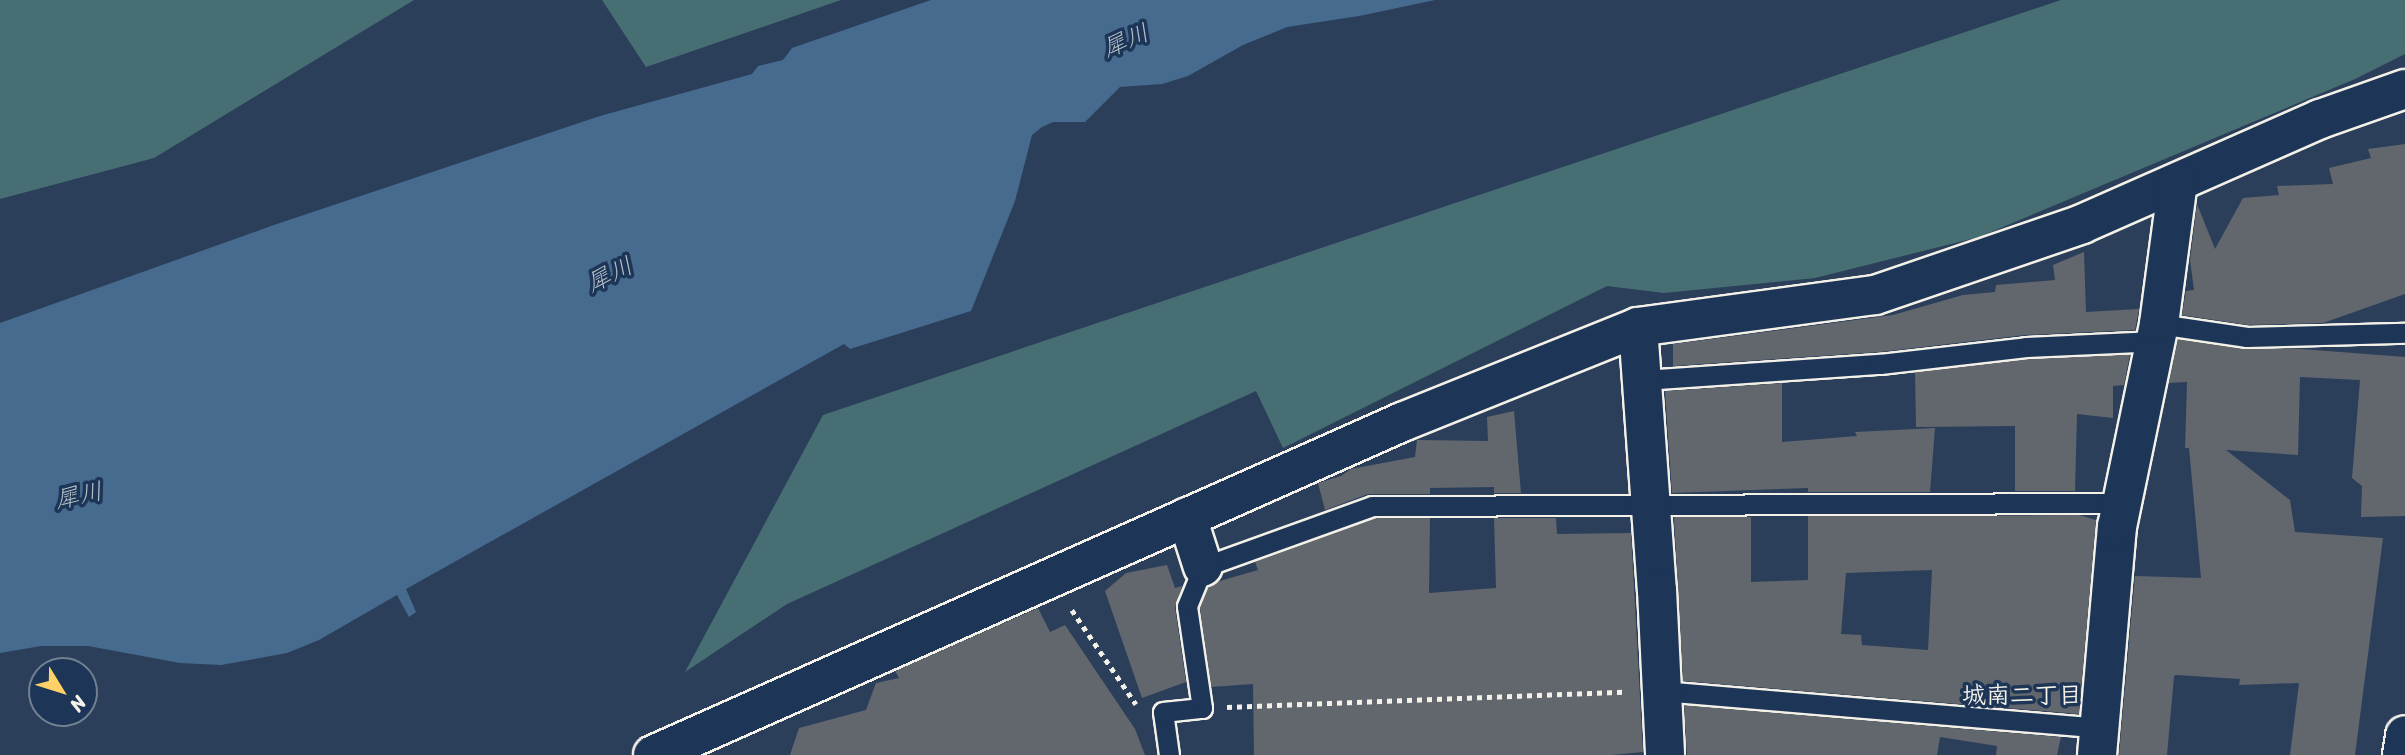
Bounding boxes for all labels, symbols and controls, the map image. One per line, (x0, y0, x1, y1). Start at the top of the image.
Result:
water label: 犀川 (1098, 18, 1154, 64)
water label: 犀川 (582, 252, 638, 298)
water label: 犀川 (53, 477, 105, 515)
north arrow (28, 657, 98, 727)
district label: 城南二丁目 (1962, 682, 2082, 710)
text: N (61, 689, 95, 719)

